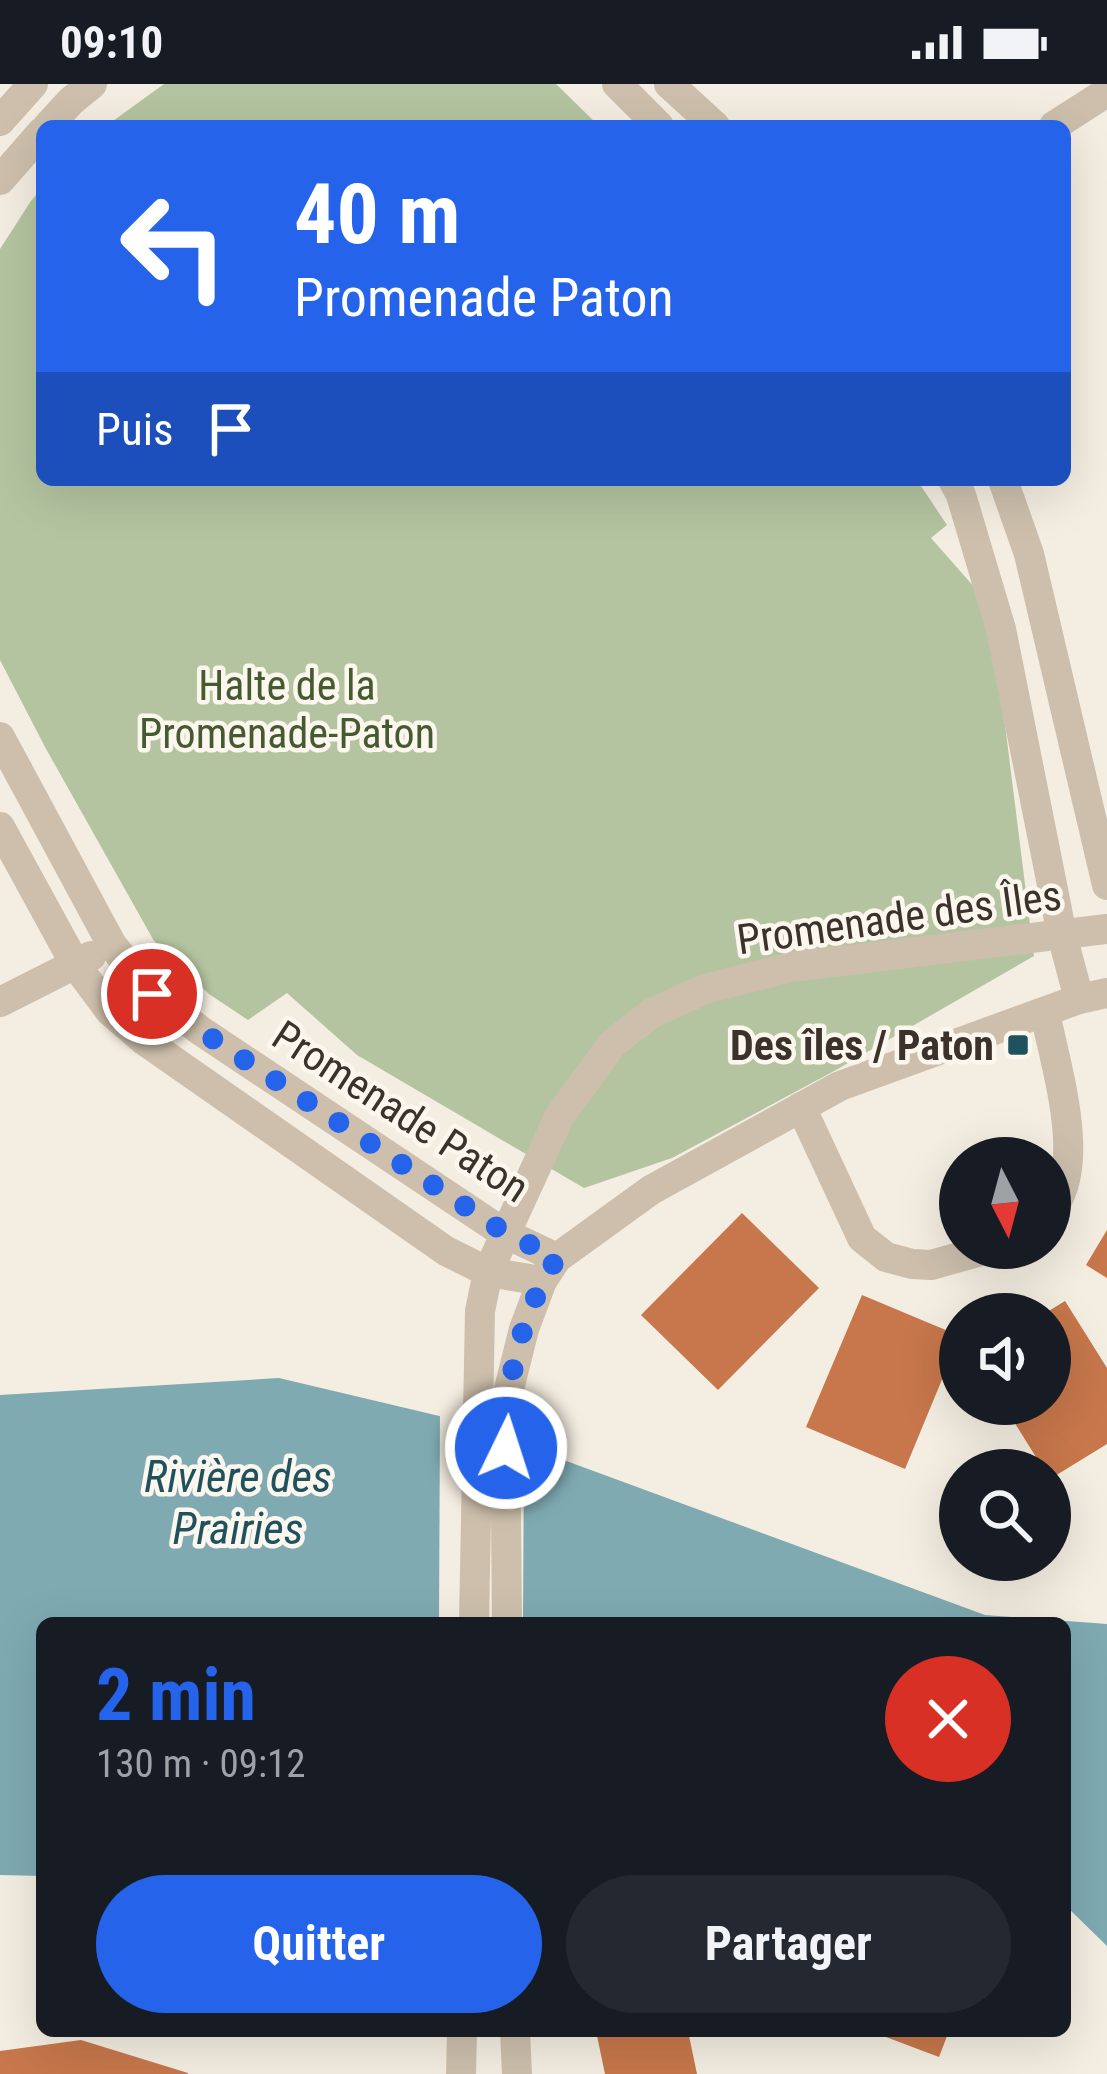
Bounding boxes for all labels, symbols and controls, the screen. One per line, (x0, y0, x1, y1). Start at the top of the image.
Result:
text: 09:10 (60, 16, 163, 69)
text: 40 m (294, 165, 461, 264)
icon: left (96, 168, 252, 324)
text: Promenade Paton (294, 266, 674, 329)
icon: arrive (198, 396, 264, 462)
text: Puis (96, 403, 174, 456)
park label: Halte de la Promenade-Paton (139, 661, 435, 758)
street label: Promenade des Îles (734, 870, 1064, 965)
pin (101, 943, 203, 1045)
icon: arrive (119, 961, 185, 1027)
street label: Promenade Paton (264, 1010, 538, 1212)
place label: Des îles / Paton (730, 1021, 994, 1070)
marker: Des îles / Paton (1005, 1032, 1031, 1058)
north arrow (939, 1137, 1071, 1269)
map controls (939, 1137, 1071, 1581)
button: sound (939, 1293, 1071, 1425)
position arrow (443, 1385, 569, 1511)
button: search (939, 1449, 1071, 1581)
water label: Rivière des Prairies (144, 1450, 332, 1555)
text: 2 min (96, 1653, 256, 1738)
button: close (885, 1656, 1011, 1782)
text: 130 m · 09:12 (96, 1741, 306, 1787)
button: Quitter (96, 1875, 542, 2013)
button: Partager (566, 1875, 1011, 2013)

